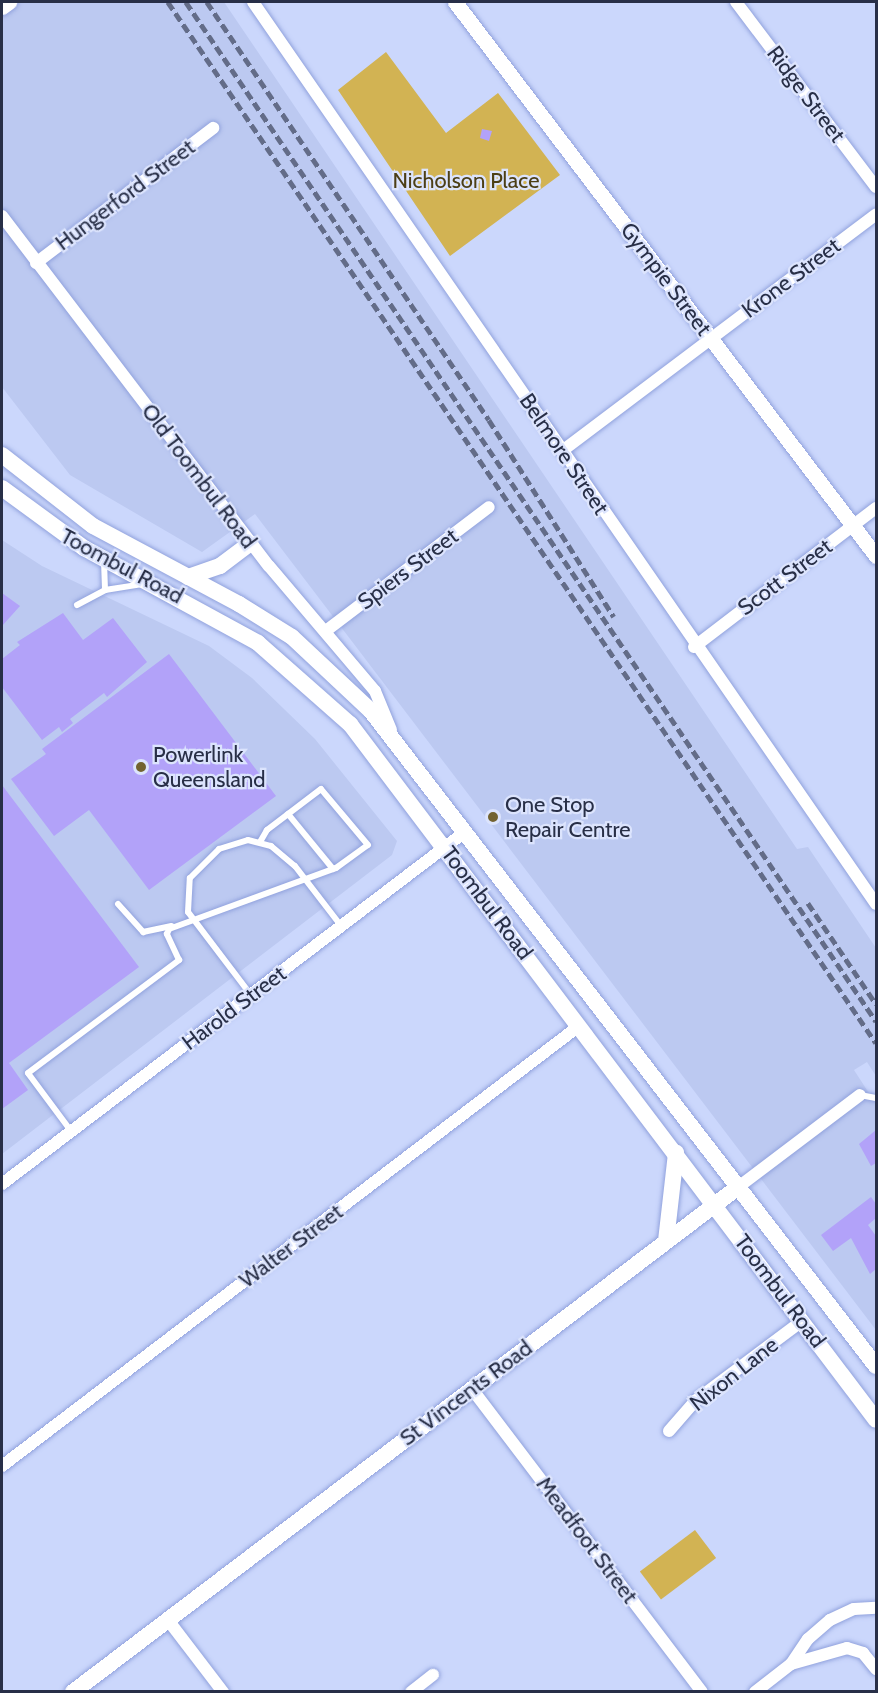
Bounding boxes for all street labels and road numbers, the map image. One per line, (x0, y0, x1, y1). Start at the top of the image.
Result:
street label: Ridge Street (761, 41, 851, 147)
street label: Hungerford Street (50, 134, 200, 256)
street label: Gympie Street (615, 217, 717, 341)
street label: Krone Street (737, 232, 845, 324)
street label: Belmore Street (514, 388, 614, 520)
street label: Old Toombul Road (136, 399, 262, 553)
street label: Toombul Road (56, 523, 188, 609)
street label: Spiers Street (353, 523, 463, 615)
street label: Scott Street (733, 533, 837, 621)
street label: Toombul Road (436, 841, 538, 965)
street label: Harold Street (177, 960, 291, 1056)
street label: Walter Street (234, 1199, 348, 1293)
street label: Toombul Road (729, 1229, 831, 1353)
street label: Nixon Lane (685, 1331, 783, 1417)
street label: St Vincents Road (395, 1335, 537, 1451)
street label: Meadfoot Street (531, 1472, 643, 1608)

